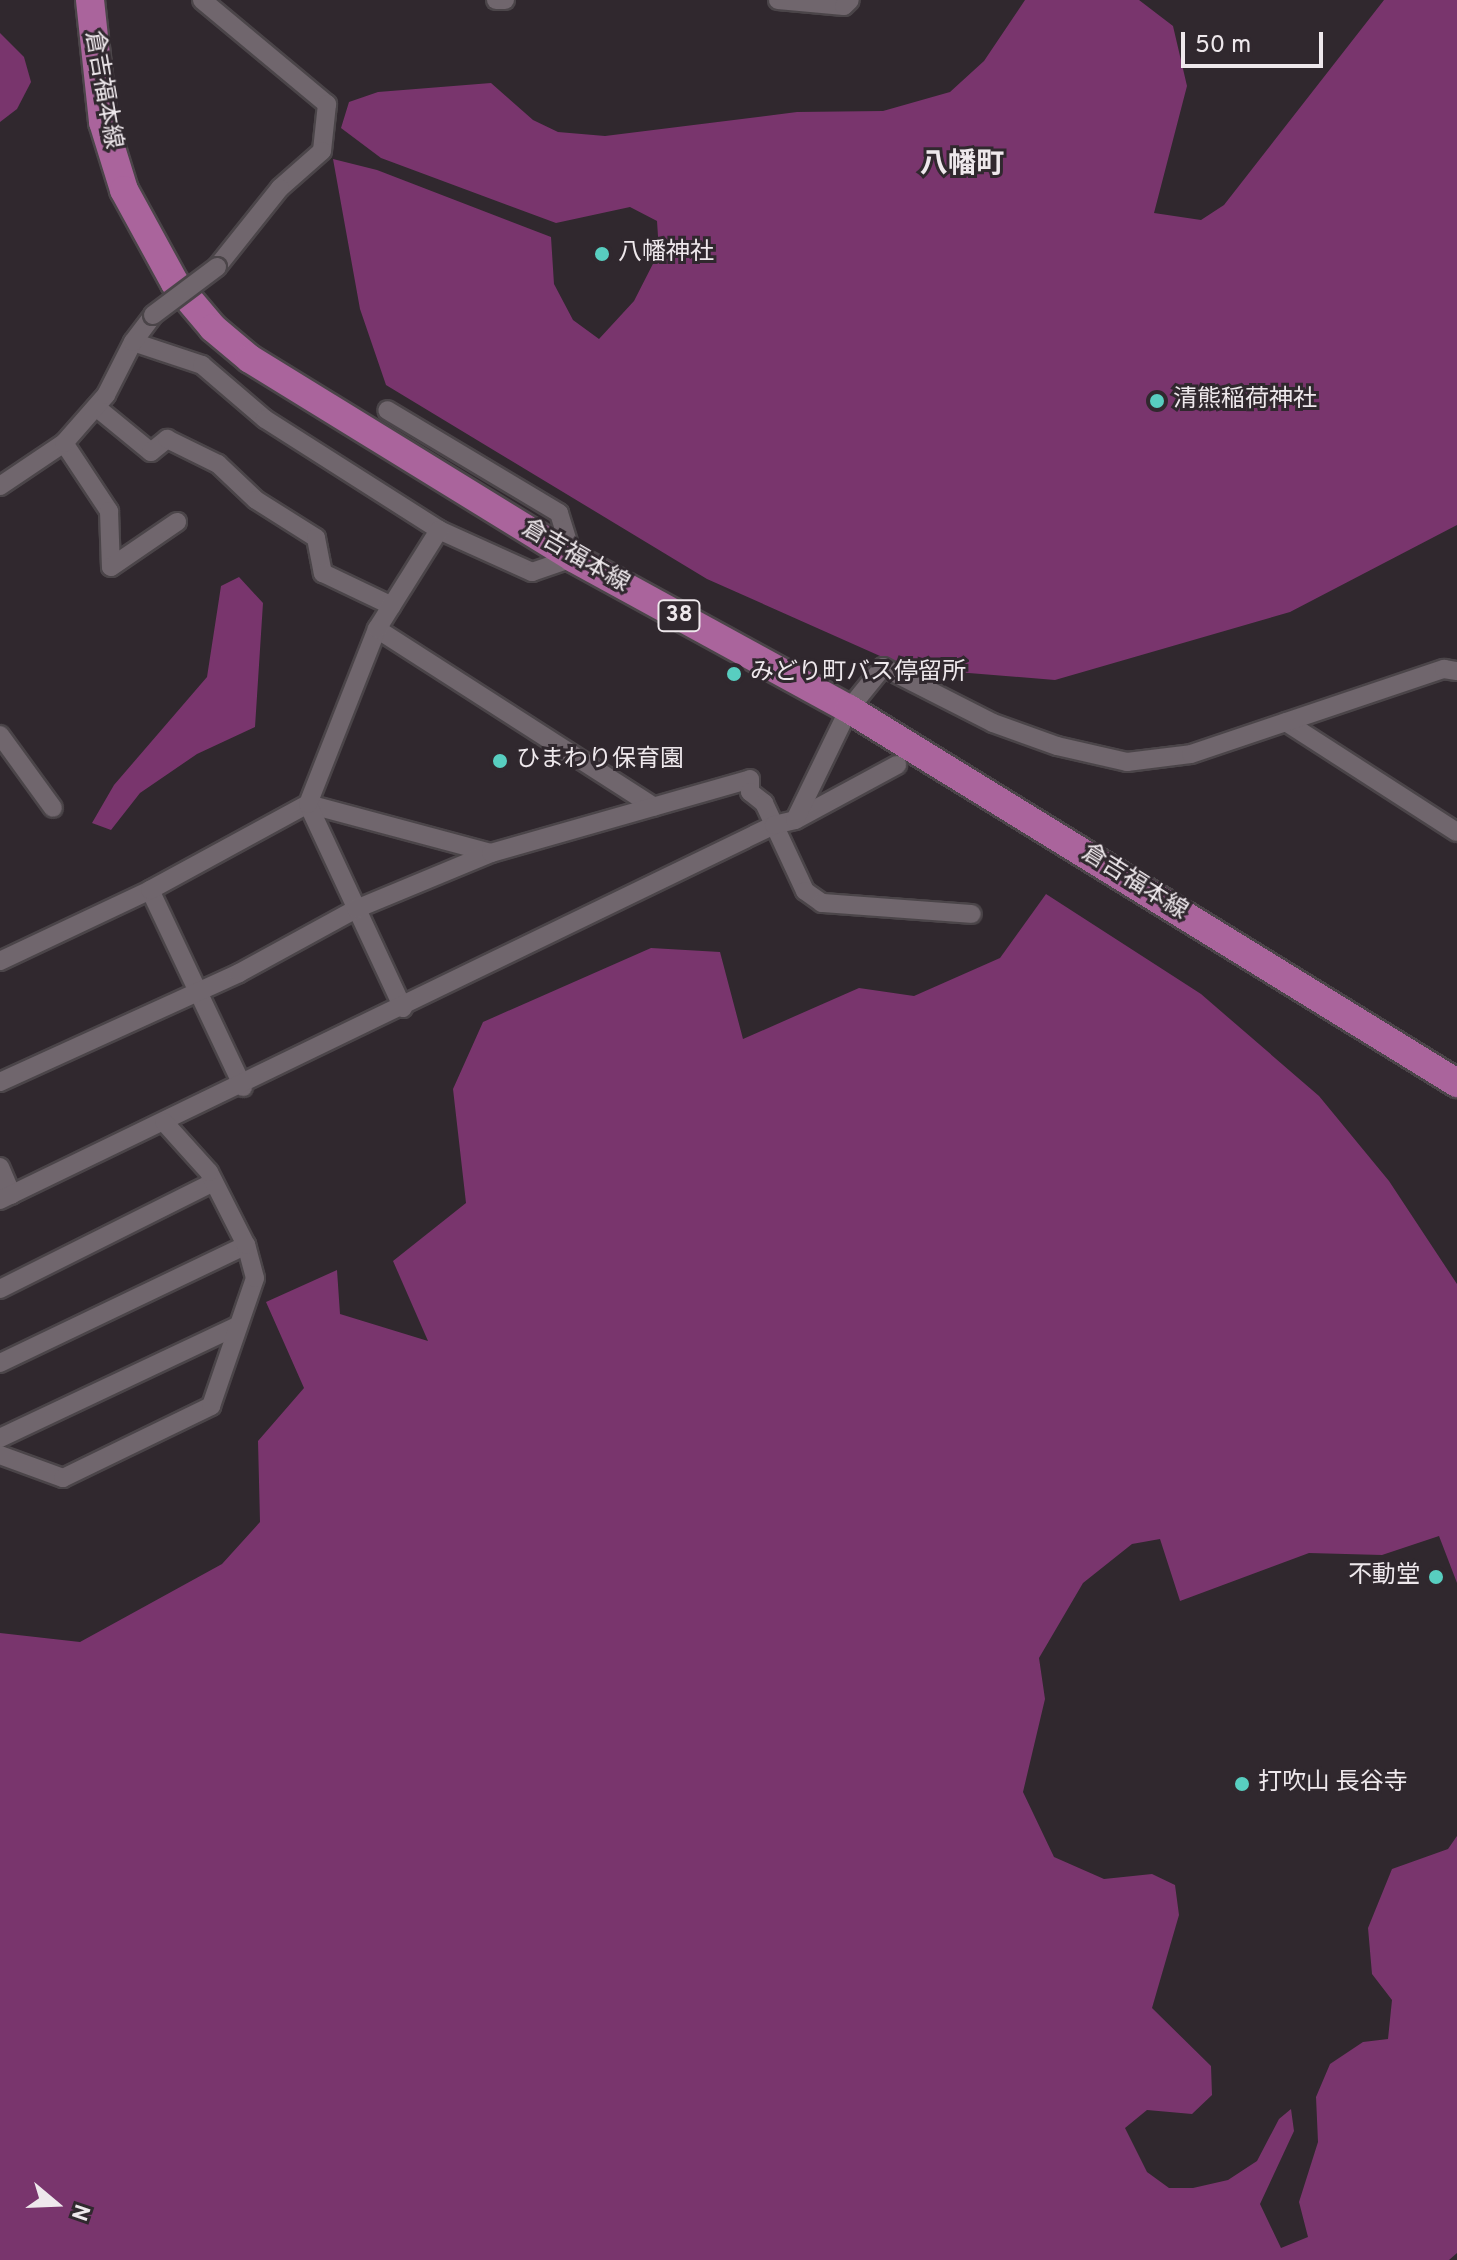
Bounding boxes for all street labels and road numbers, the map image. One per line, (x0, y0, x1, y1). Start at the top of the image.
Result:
street label: 倉吉福本線 (77, 28, 127, 152)
street label: 倉吉福本線 (516, 515, 634, 599)
road number: 38 (657, 598, 701, 634)
street label: 倉吉福本線 (1075, 839, 1193, 927)

